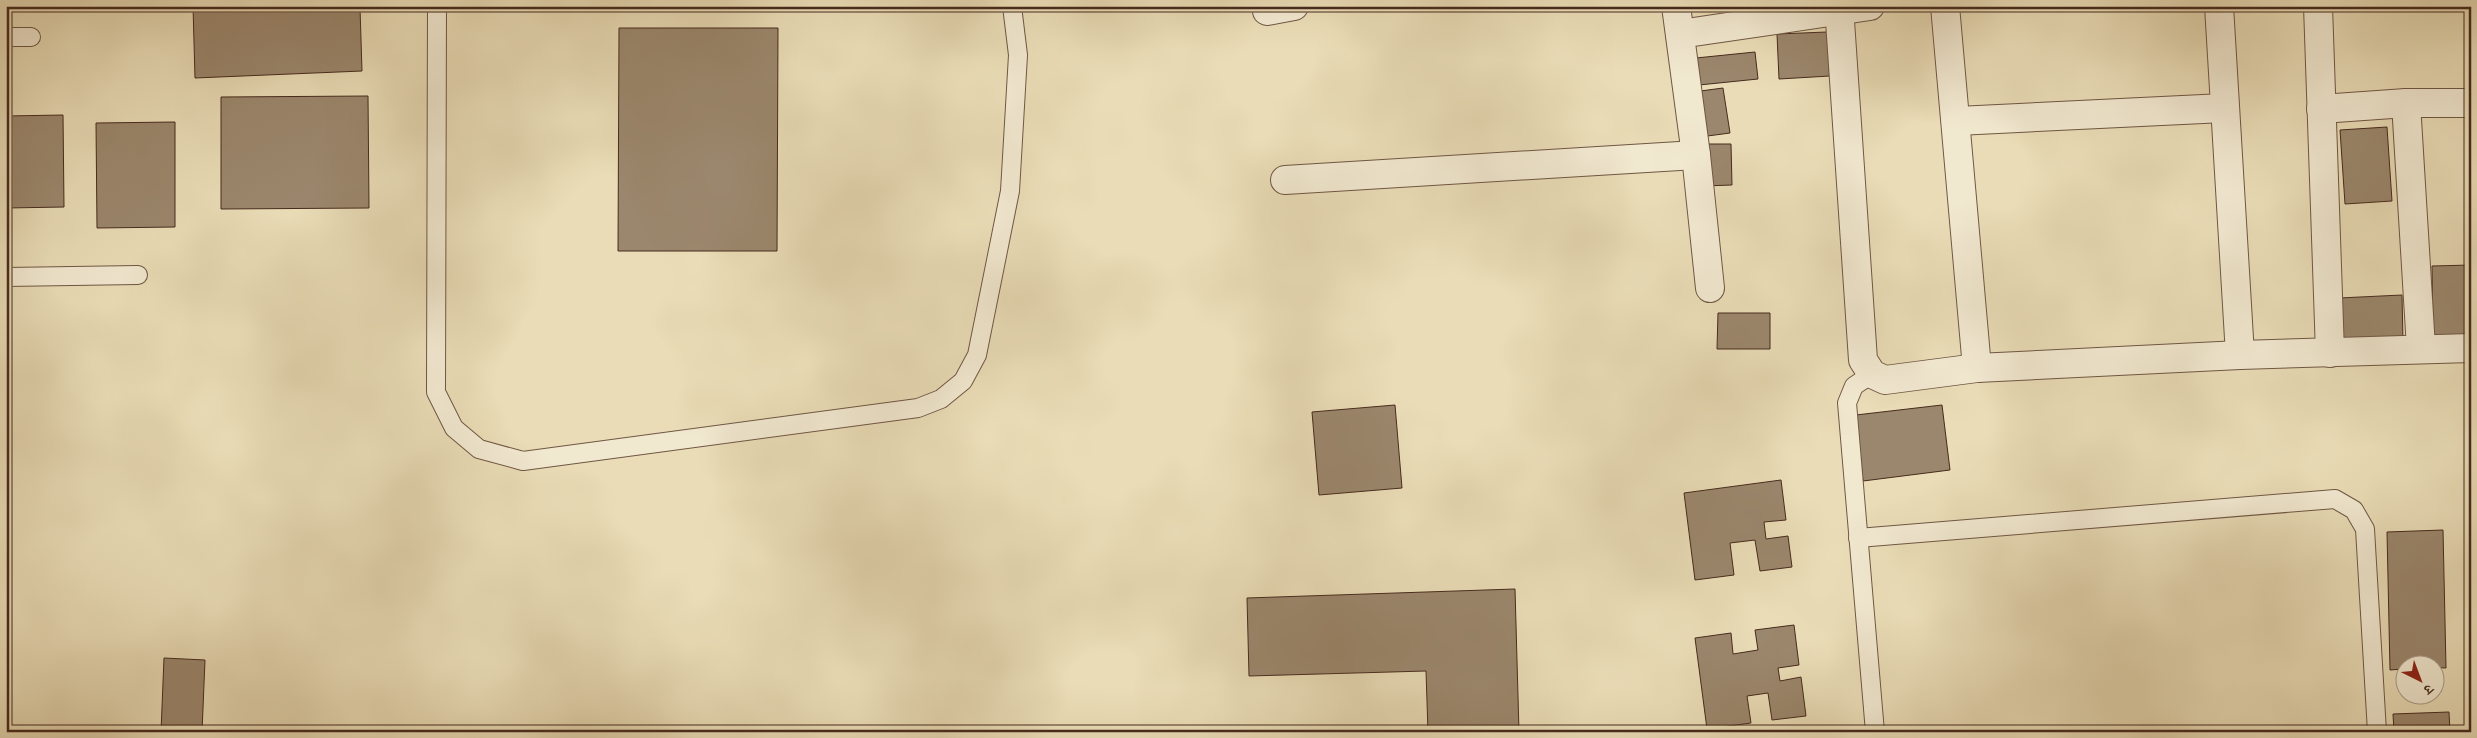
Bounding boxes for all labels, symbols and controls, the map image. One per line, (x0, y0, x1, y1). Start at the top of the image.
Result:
north arrow (2394, 656, 2444, 706)
text: उ (2419, 680, 2438, 699)

